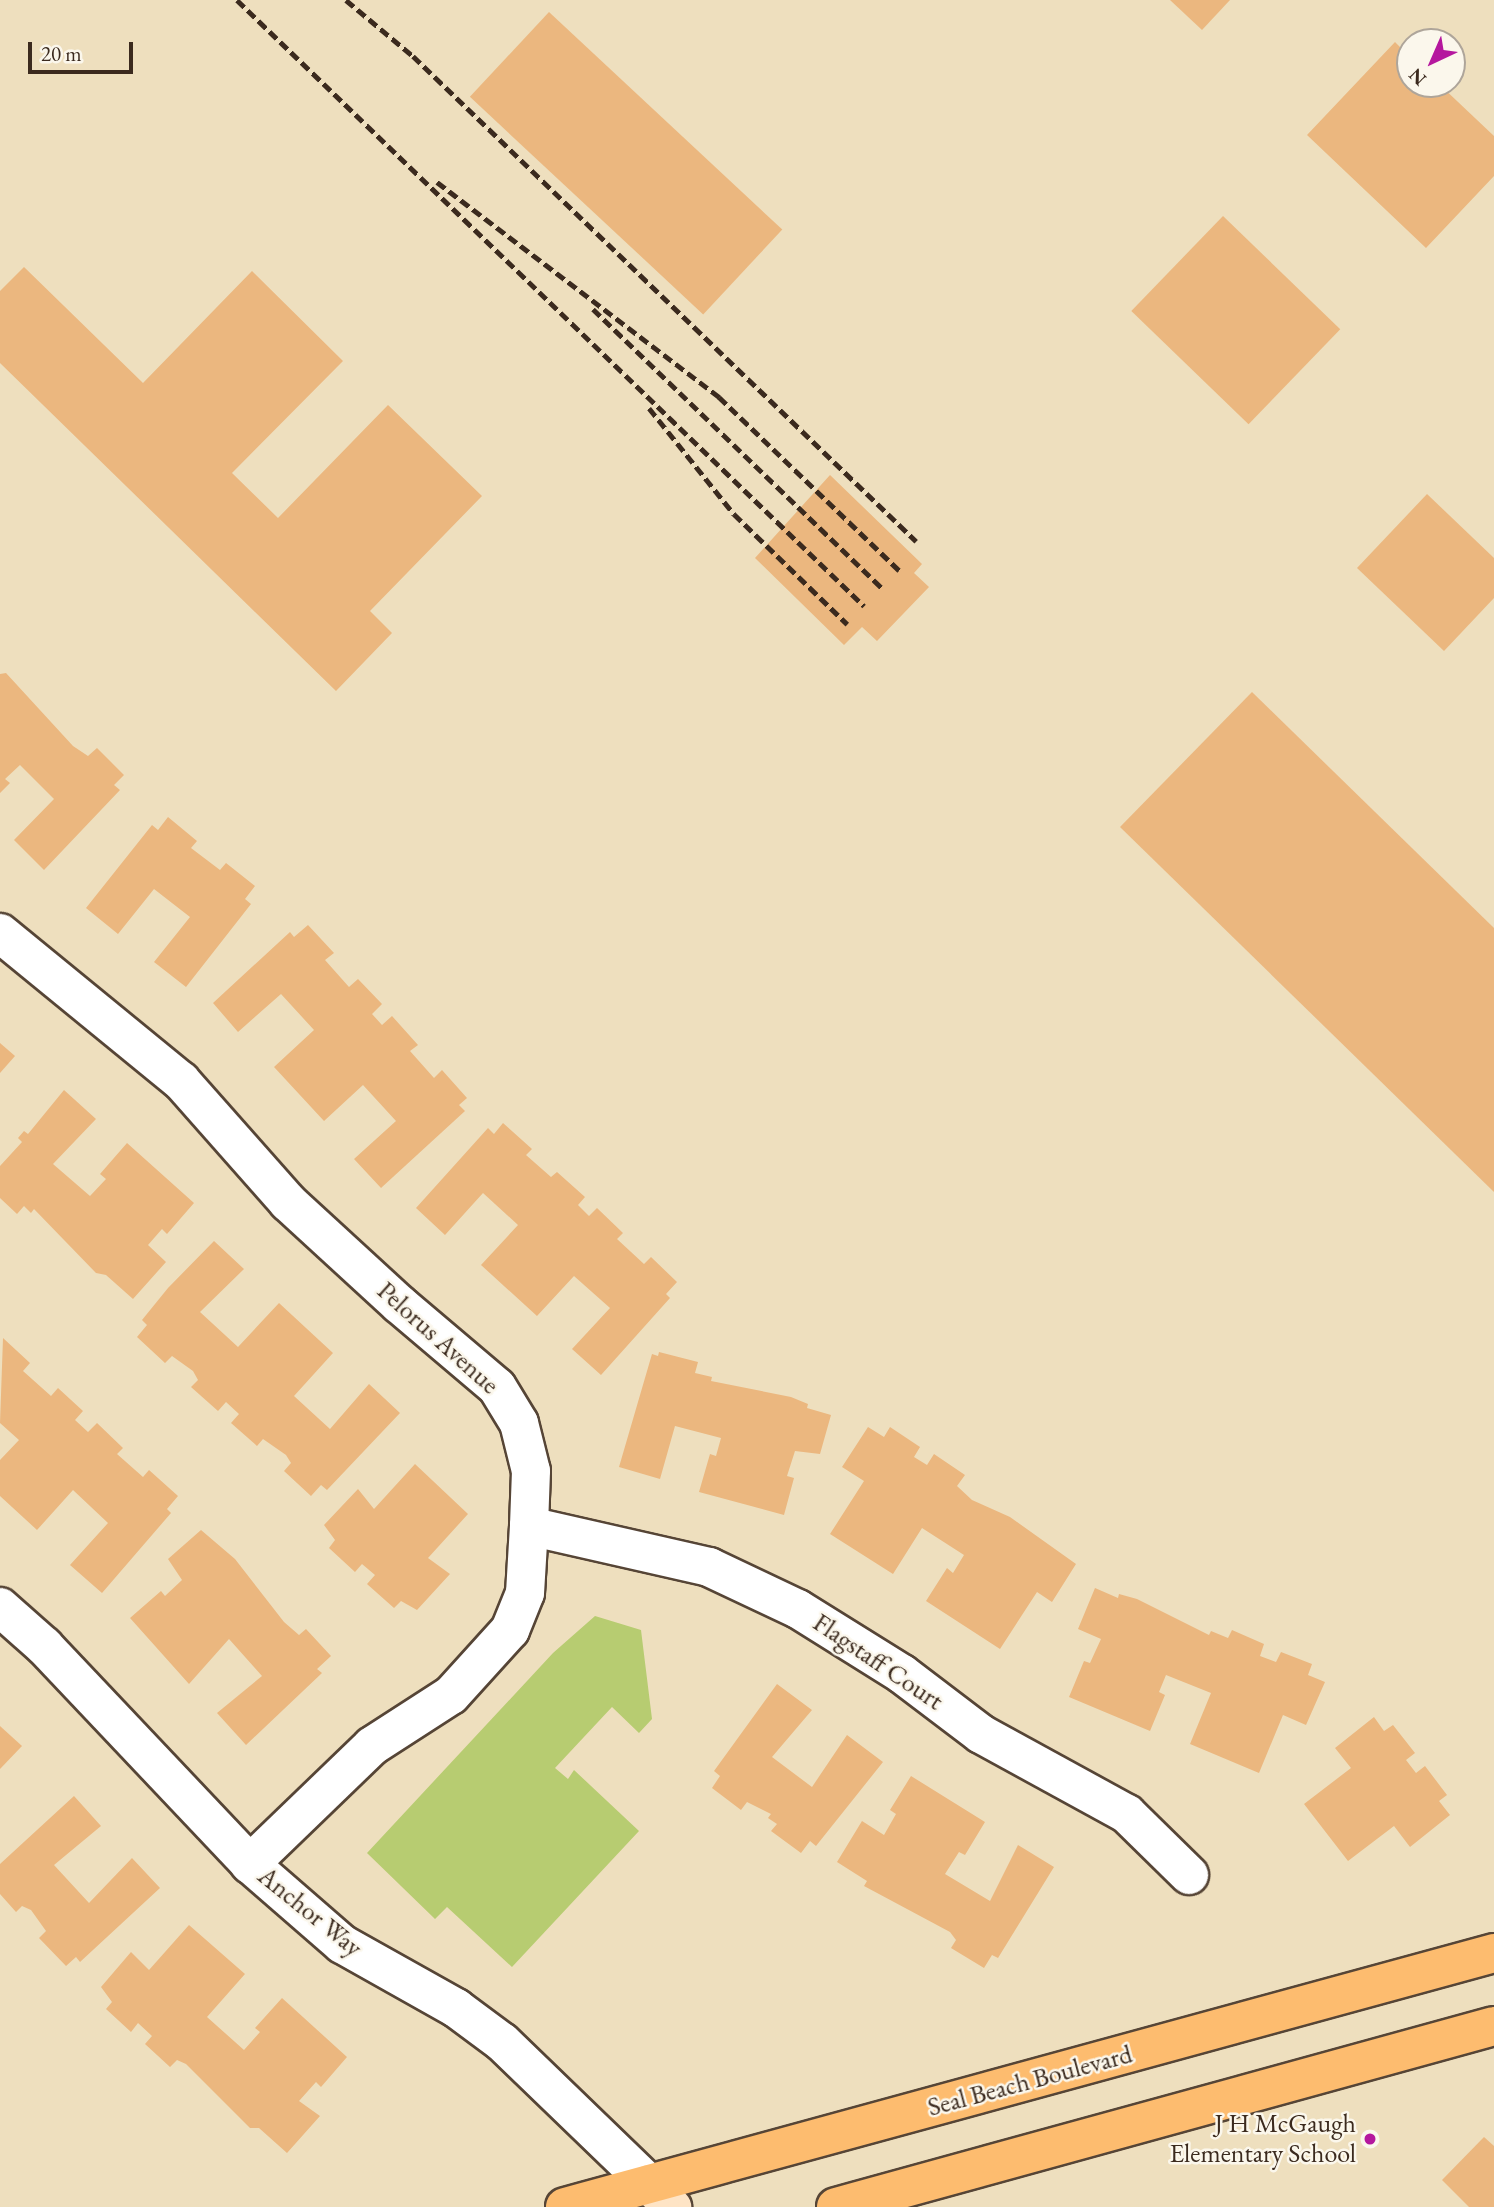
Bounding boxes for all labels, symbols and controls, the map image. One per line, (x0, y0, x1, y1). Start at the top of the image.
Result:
scale bar (32, 28, 136, 72)
north arrow (1396, 28, 1466, 98)
text: 20 m (41, 40, 82, 67)
text: N (1403, 63, 1432, 91)
street label: Pelorus Avenue (371, 1275, 505, 1401)
street label: Flagstaff Court (807, 1607, 949, 1717)
street label: Anchor Way (252, 1860, 368, 1964)
street label: Seal Beach Boulevard (924, 2039, 1136, 2123)
place label: J H McGaugh Elementary School (1169, 2108, 1356, 2170)
marker: J H McGaugh Elementary School (1362, 2131, 1378, 2147)

